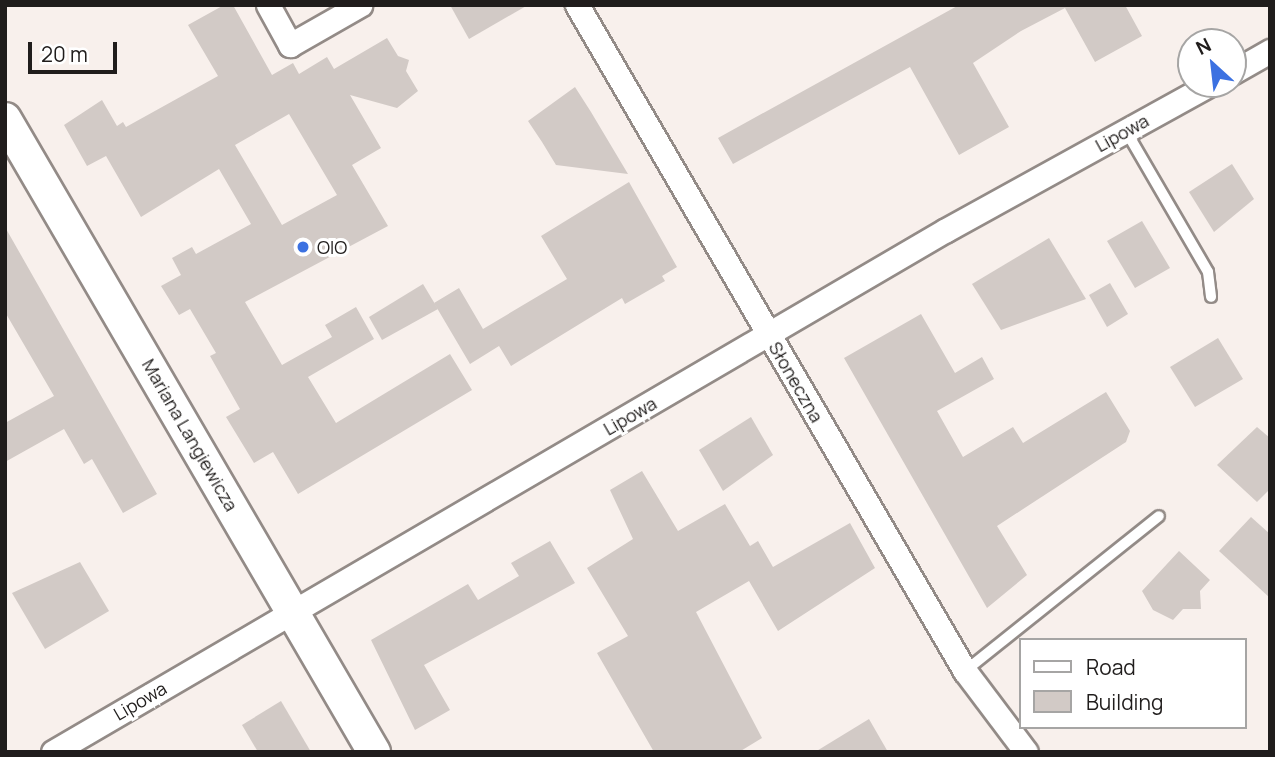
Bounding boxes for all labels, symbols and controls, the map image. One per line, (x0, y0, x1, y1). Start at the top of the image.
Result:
scale bar (32, 28, 121, 72)
north arrow (1177, 28, 1247, 98)
text: N (1191, 31, 1215, 61)
text: 20 m (41, 40, 88, 68)
street label: Lipowa (1092, 110, 1152, 156)
place label: OIO (317, 236, 347, 258)
marker: OIO (295, 239, 311, 255)
street label: Słoneczna (764, 338, 828, 426)
street label: Mariana Langiewicza (138, 355, 242, 515)
street label: Lipowa (600, 392, 660, 440)
legend (1020, 638, 1247, 729)
text: Road (1086, 653, 1136, 681)
street label: Lipowa (110, 677, 170, 725)
text: Building (1086, 688, 1163, 716)

